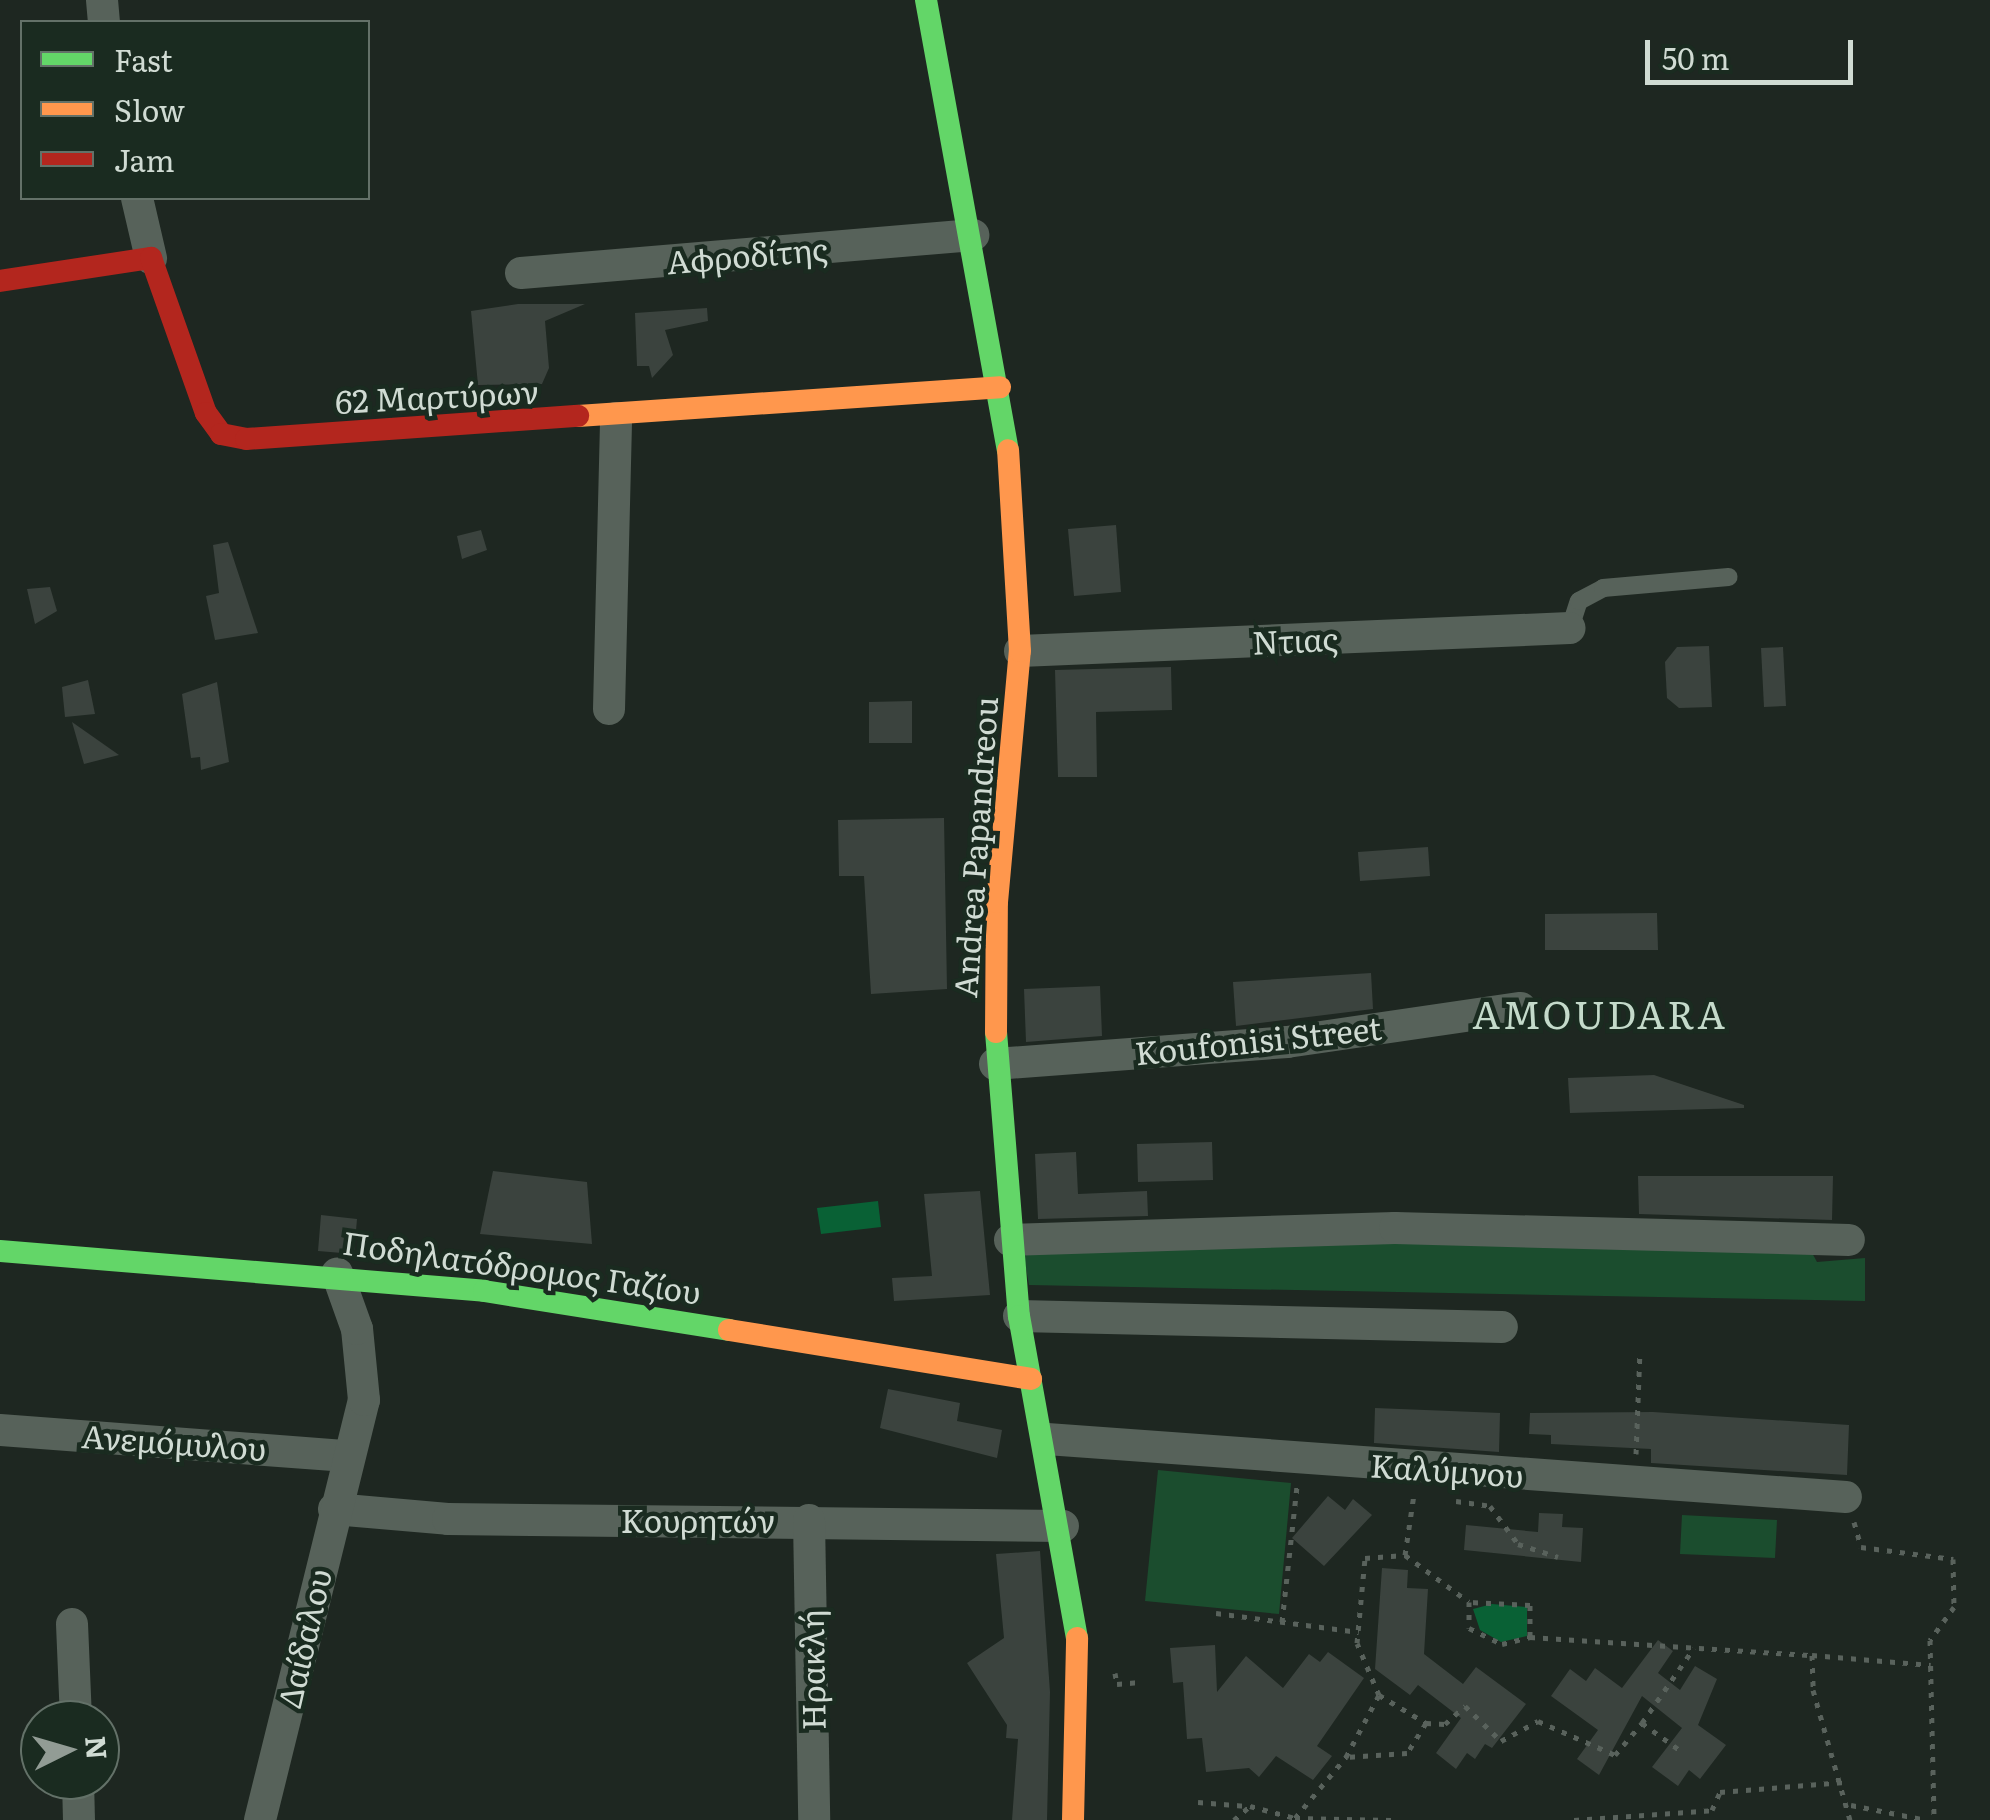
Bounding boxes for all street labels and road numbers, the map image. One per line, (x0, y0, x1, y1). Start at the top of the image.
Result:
street label: Αφροδίτης (665, 228, 829, 280)
street label: 62 Μαρτύρων (334, 370, 540, 420)
street label: Ντιας (1251, 618, 1339, 660)
street label: Andrea Papandreou (944, 695, 1004, 999)
street label: Koufonisi Street (1133, 1007, 1383, 1071)
street label: Ποδηλατόδρομος Γαζίου (341, 1222, 703, 1310)
street label: Ανεμόμυλου (80, 1415, 268, 1467)
street label: Καλύμνου (1369, 1444, 1525, 1494)
street label: Κουρητών (621, 1500, 775, 1538)
street label: Δαίδαλου (268, 1565, 338, 1711)
street label: Ηρακλή (791, 1610, 831, 1730)

